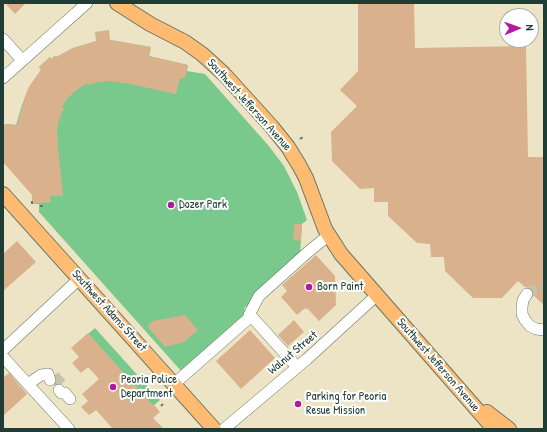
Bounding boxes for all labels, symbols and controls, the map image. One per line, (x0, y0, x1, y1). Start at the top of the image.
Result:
north arrow (499, 8, 539, 48)
text: N (523, 24, 537, 31)
street label: Southwest Jefferson Avenue (204, 56, 294, 154)
place label: Dozer Park (179, 198, 227, 212)
marker: Dozer Park (166, 200, 176, 210)
street label: Southwest Adams Street (69, 267, 149, 355)
place label: Born Paint (317, 280, 363, 294)
marker: Born Paint (304, 282, 314, 292)
street label: Southwest Jefferson Avenue (393, 315, 483, 415)
street label: Walnut Street (265, 328, 321, 378)
place label: Peoria Police Department (121, 373, 177, 401)
marker: Peoria Police Department (108, 382, 118, 392)
place label: Parking for Peoria Resue Mission (306, 390, 386, 418)
marker: Parking for Peoria Resue Mission (293, 399, 303, 409)

